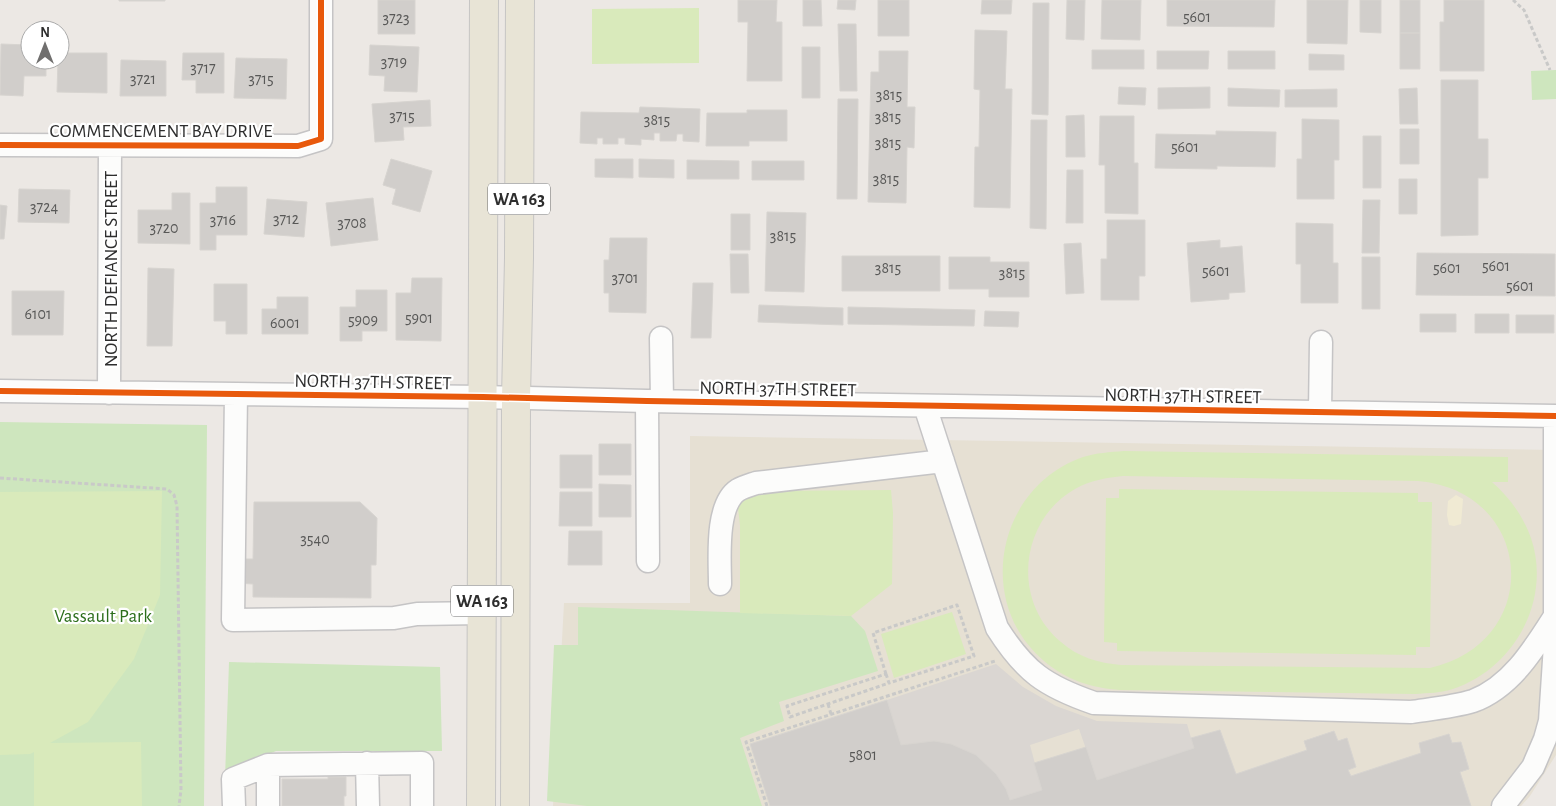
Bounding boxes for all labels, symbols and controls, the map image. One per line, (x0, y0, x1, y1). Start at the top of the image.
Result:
house number: 5601 (1183, 9, 1211, 25)
house number: 3723 (382, 10, 410, 26)
north arrow (20, 20, 70, 70)
text: N (40, 26, 50, 40)
house number: 3719 (381, 54, 407, 70)
house number: 3717 (190, 60, 216, 76)
house number: 3721 (130, 71, 156, 87)
house number: 3715 (248, 71, 274, 87)
house number: 3815 (876, 87, 902, 103)
house number: 3715 (389, 108, 415, 124)
house number: 3815 (875, 109, 901, 125)
house number: 3815 (644, 112, 670, 128)
street label: COMMENCEMENT BAY DRIVE (50, 122, 272, 141)
house number: 3815 (875, 135, 901, 151)
house number: 5601 (1171, 139, 1199, 155)
street label: NORTH DEFIANCE STREET (102, 171, 121, 367)
house number: 3815 (873, 171, 899, 187)
road number: WA 163 (488, 183, 550, 214)
house number: 3724 (30, 199, 58, 215)
house number: 3712 (273, 211, 299, 227)
house number: 3716 (210, 212, 236, 228)
house number: 3708 (337, 215, 367, 231)
house number: 3720 (150, 220, 179, 236)
house number: 3815 (770, 228, 796, 244)
house number: 5601 (1482, 258, 1510, 274)
house number: 3815 (875, 260, 901, 276)
house number: 5601 (1433, 260, 1461, 276)
house number: 5601 (1202, 263, 1230, 279)
house number: 3815 (999, 265, 1025, 281)
house number: 3701 (611, 270, 639, 286)
house number: 5601 (1506, 278, 1534, 294)
house number: 6101 (25, 306, 51, 322)
house number: 5901 (405, 310, 433, 326)
house number: 5909 (348, 312, 378, 328)
house number: 6001 (270, 315, 300, 331)
street label: NORTH 37TH STREET (294, 372, 452, 393)
street label: NORTH 37TH STREET (699, 379, 857, 400)
street label: NORTH 37TH STREET (1104, 386, 1262, 407)
house number: 3540 (300, 531, 330, 547)
road number: WA 163 (451, 586, 513, 616)
park label: Vassault Park (54, 607, 152, 626)
house number: 5801 (849, 747, 877, 763)

